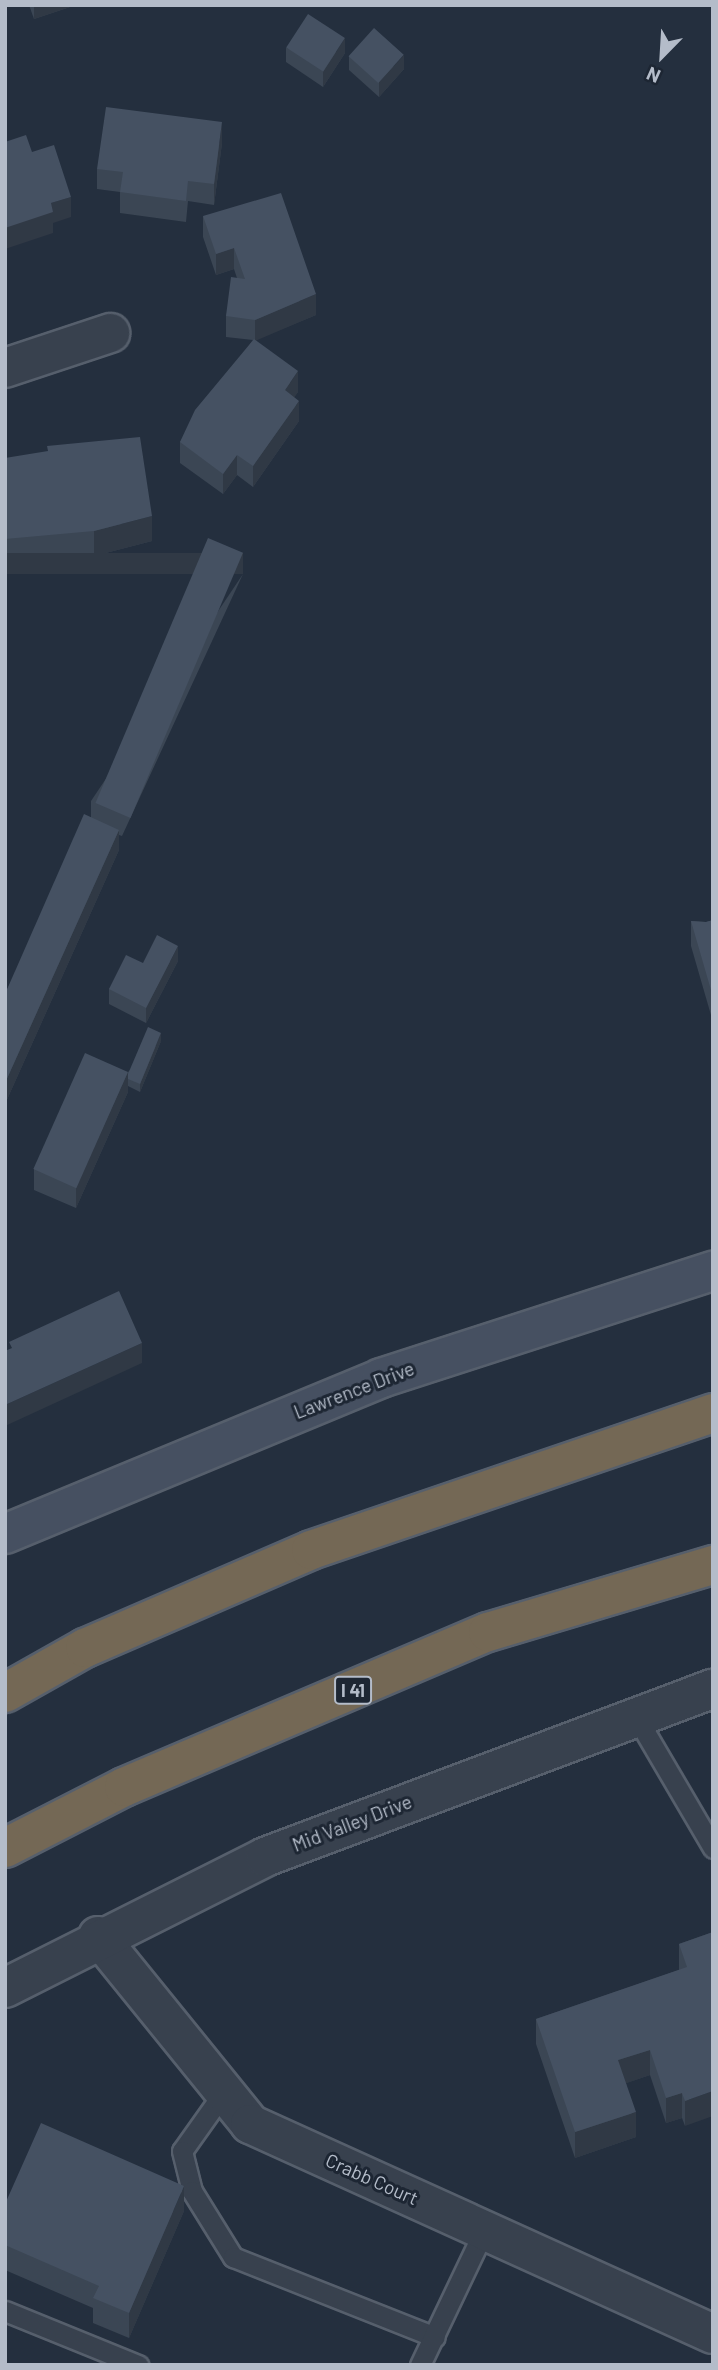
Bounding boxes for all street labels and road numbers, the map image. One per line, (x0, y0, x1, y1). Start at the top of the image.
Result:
street label: Lawrence Drive (291, 1357, 417, 1423)
road number: I 41 (334, 1675, 372, 1704)
street label: Mid Valley Drive (289, 1790, 415, 1856)
street label: Crabb Court (322, 2148, 422, 2210)

